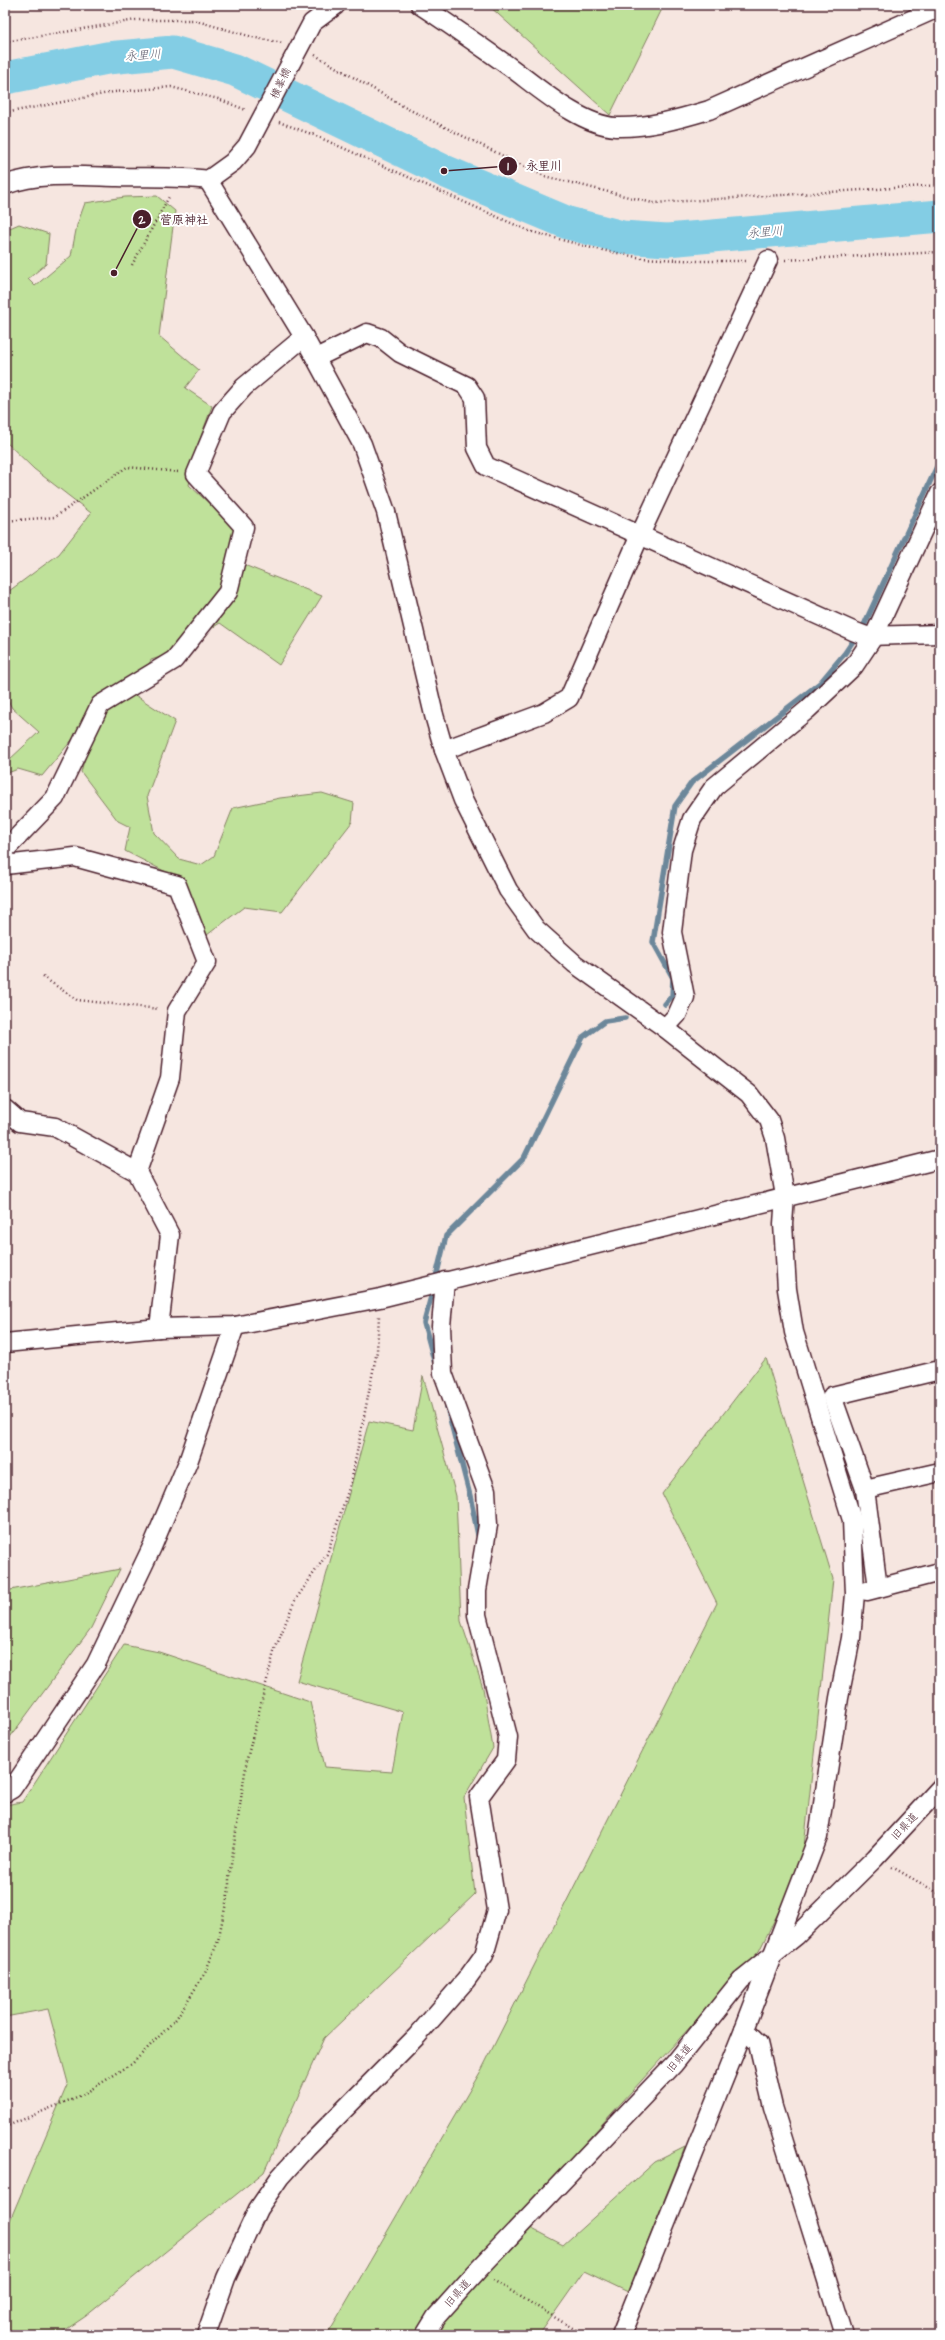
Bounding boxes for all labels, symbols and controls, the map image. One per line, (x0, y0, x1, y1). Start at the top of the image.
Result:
water label: 永里川 (124, 46, 162, 65)
street label: 横峯橋 (267, 65, 294, 101)
callout: 永里川 (498, 154, 570, 178)
text: 1 (507, 158, 509, 175)
text: 永里川 (526, 158, 562, 175)
callout: 菅原神社 (132, 207, 216, 231)
text: 2 (138, 212, 146, 229)
text: 菅原神社 (160, 212, 208, 229)
water label: 永里川 (746, 222, 784, 243)
street label: 旧県道 (888, 1809, 921, 1844)
street label: 旧県道 (663, 2041, 696, 2076)
street label: 旧県道 (441, 2276, 474, 2311)

